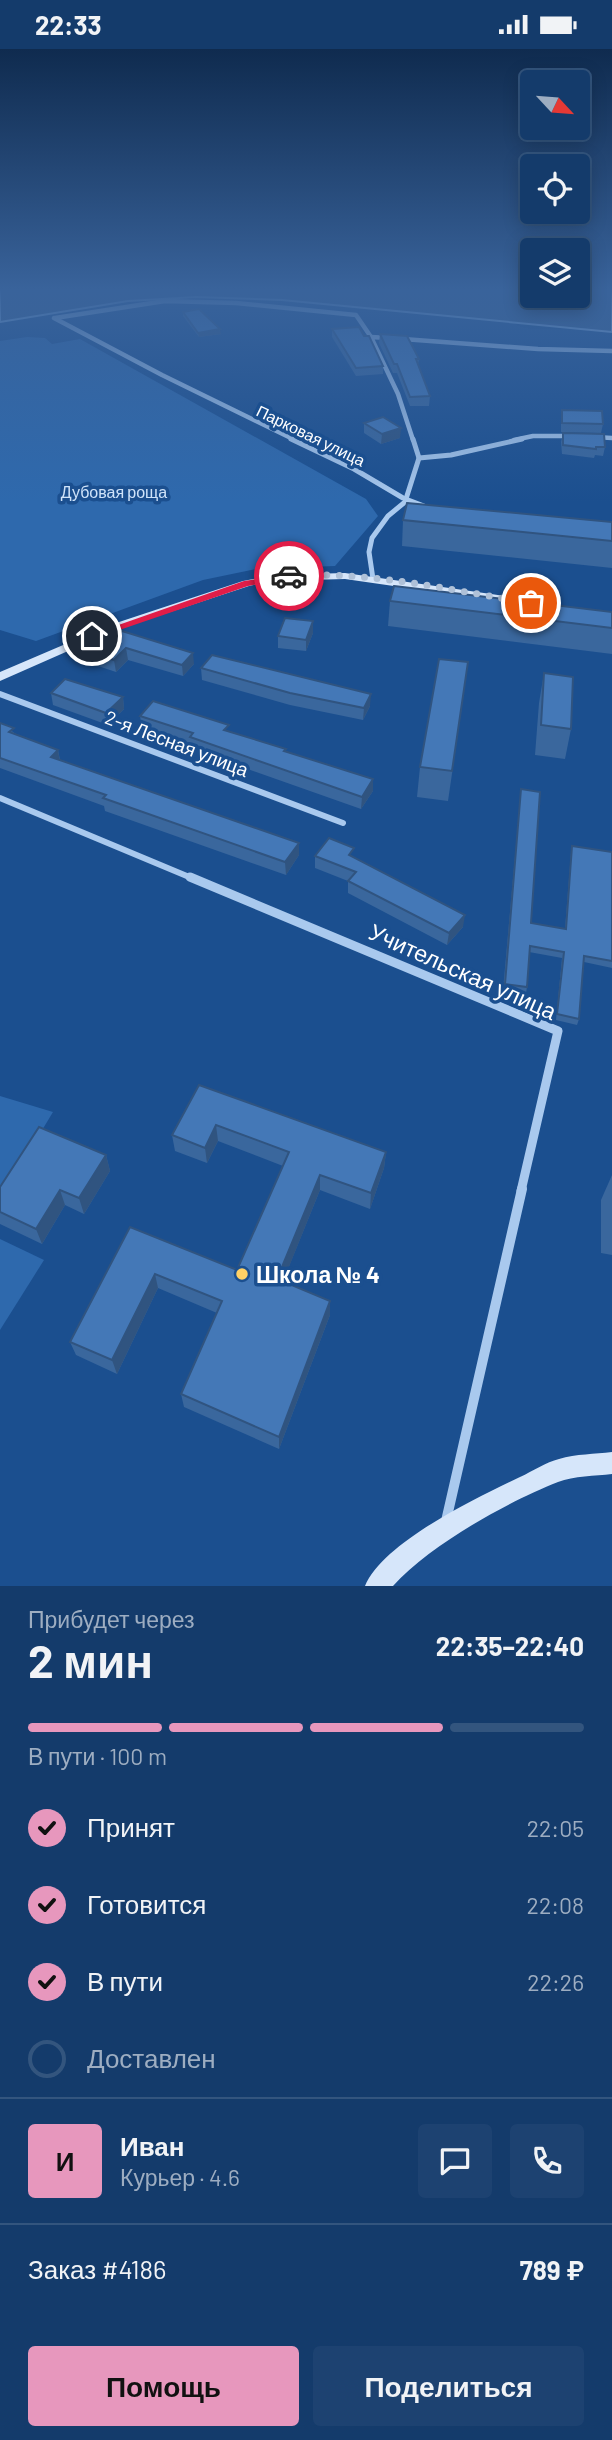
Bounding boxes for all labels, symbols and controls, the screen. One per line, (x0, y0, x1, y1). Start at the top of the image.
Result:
text: 22:33 (35, 9, 102, 40)
north arrow (520, 70, 590, 140)
map controls (520, 70, 590, 308)
button: locate (520, 154, 590, 224)
button: layers (520, 238, 590, 308)
street label: Парковая улица (254, 400, 368, 470)
park label: Дубовая роща (61, 482, 167, 501)
courier (254, 541, 324, 611)
icon: car (270, 557, 308, 595)
pin (501, 573, 561, 633)
icon: bag (512, 584, 550, 622)
pin (62, 606, 122, 666)
icon: home (73, 617, 111, 655)
street label: 2-я Лесная улица (102, 705, 252, 781)
street label: Учительская улица (365, 917, 561, 1025)
place label: Школа № 4 (256, 1260, 380, 1288)
marker: Школа № 4 (234, 1266, 250, 1282)
text: Прибудет через (28, 1605, 195, 1633)
text: 22:35–22:40 (436, 1630, 584, 1661)
text: 2 мин (28, 1632, 153, 1687)
text: В пути · 100 m (28, 1742, 167, 1770)
icon: check (28, 1809, 66, 1847)
text: Принят (87, 1811, 175, 1842)
text: 22:05 (527, 1814, 584, 1842)
icon: check (28, 1886, 66, 1924)
text: Готовится (87, 1888, 206, 1919)
text: 22:08 (527, 1891, 584, 1919)
icon: check (28, 1963, 66, 2001)
text: В пути (87, 1965, 163, 1996)
text: 22:26 (527, 1968, 584, 1996)
text: Доставлен (87, 2042, 216, 2073)
button: chat (418, 2124, 492, 2198)
button: phone (510, 2124, 584, 2198)
text: Иван (120, 2130, 185, 2161)
text: И (56, 2145, 74, 2176)
text: Курьер · 4.6 (120, 2163, 240, 2191)
text: Заказ #4186 (28, 2253, 167, 2284)
text: 789 ₽ (520, 2254, 584, 2285)
button: Помощь (28, 2346, 299, 2426)
button: Поделиться (313, 2346, 584, 2426)

